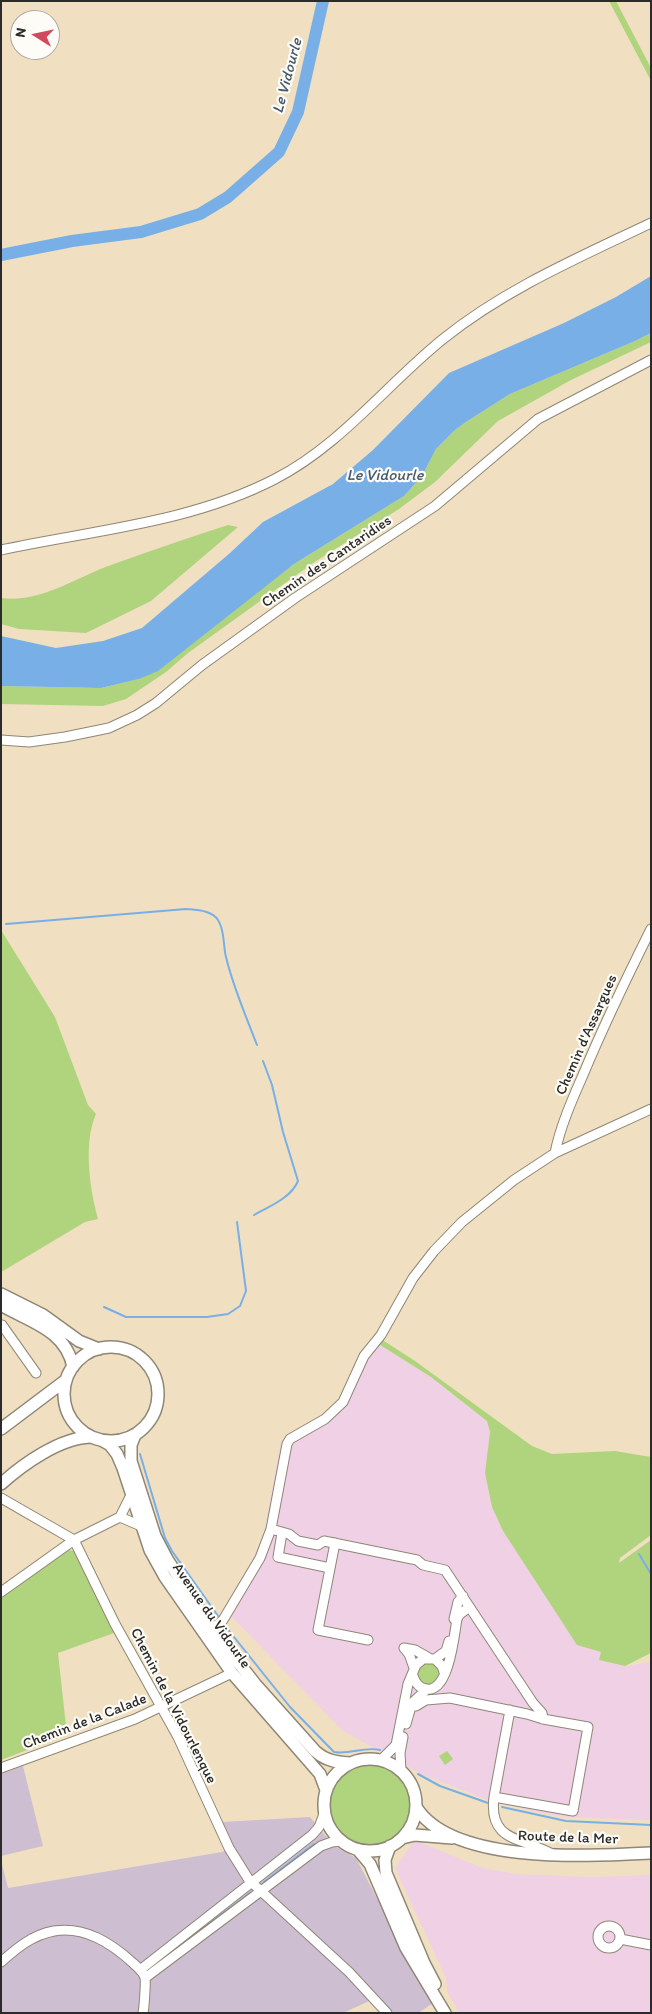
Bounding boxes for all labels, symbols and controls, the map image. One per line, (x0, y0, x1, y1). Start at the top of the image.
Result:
north arrow (10, 10, 60, 60)
text: N (12, 26, 30, 39)
water label: Le Vidourle (269, 36, 307, 116)
water label: Le Vidourle (347, 466, 423, 486)
street label: Chemin des Cantaridies (259, 512, 395, 612)
street label: Chemin d'Assargues (552, 972, 622, 1098)
street label: Avenue du Vidourle (168, 1560, 254, 1672)
street label: Chemin de la Vidourlenque (126, 1625, 220, 1787)
street label: Chemin de la Calade (21, 1690, 149, 1754)
street label: Route de la Mer (518, 1827, 618, 1849)

